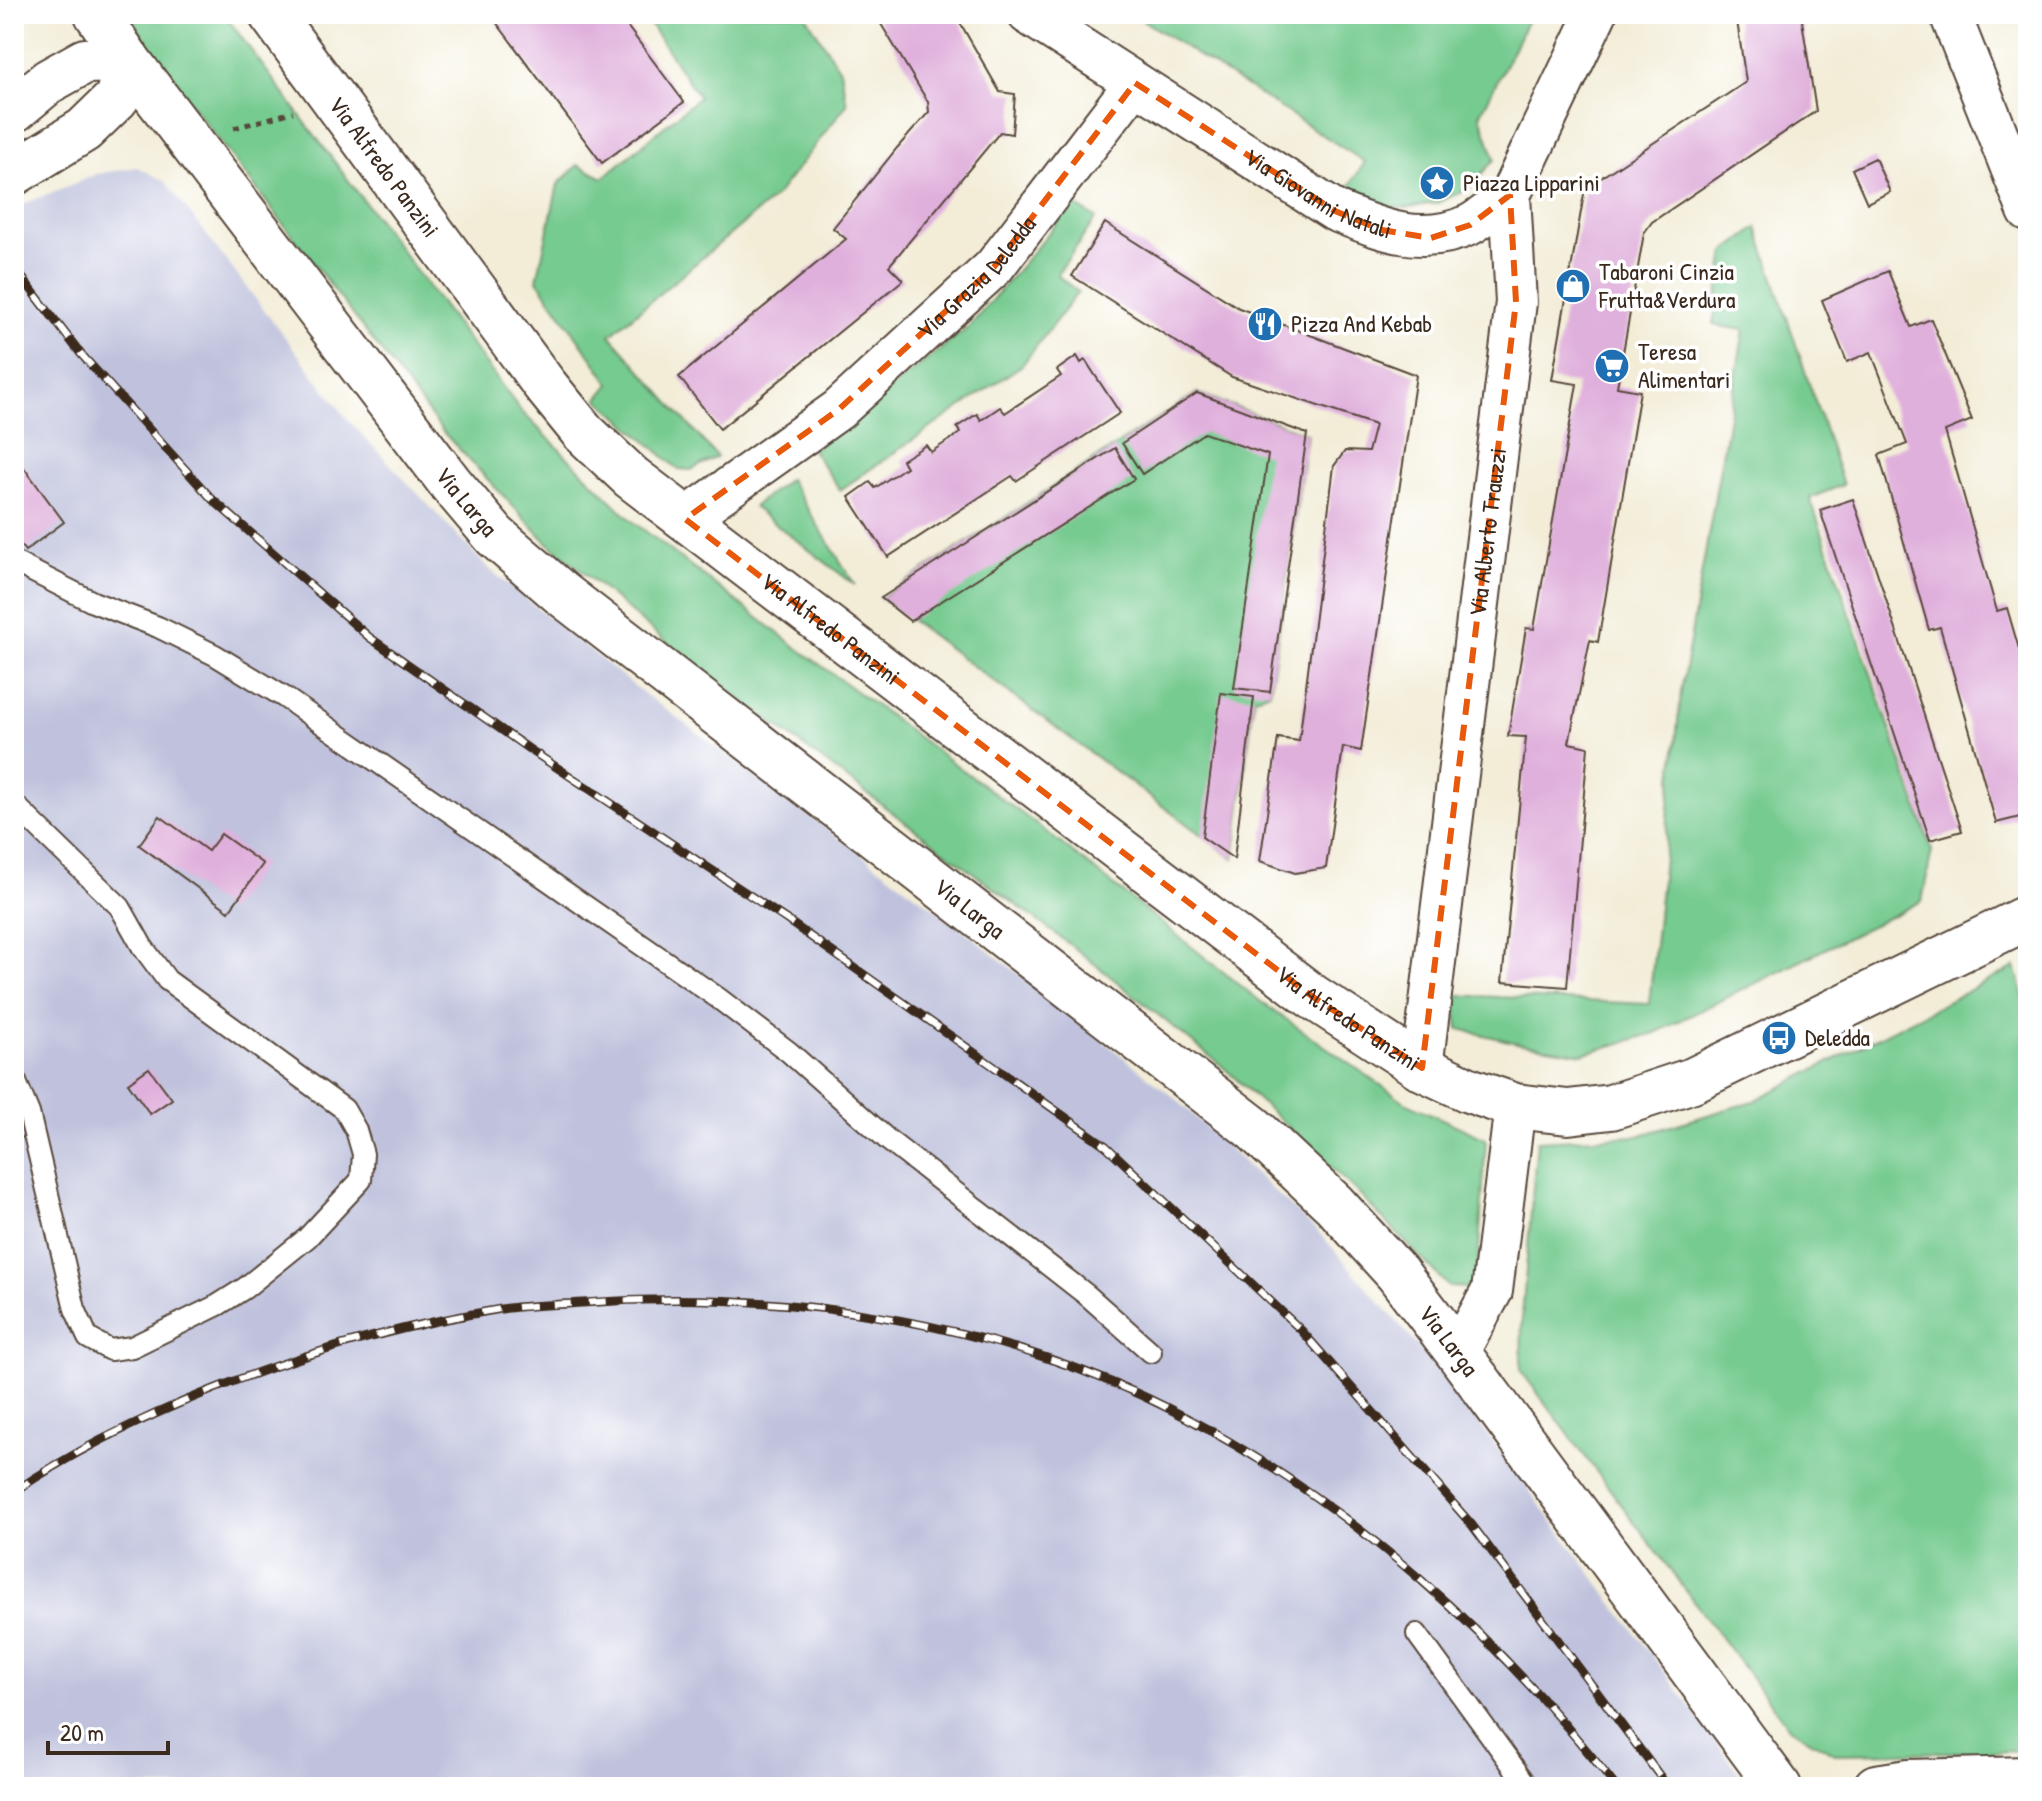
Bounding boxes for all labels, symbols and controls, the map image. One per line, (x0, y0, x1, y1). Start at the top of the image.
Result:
street label: Via Alfredo Panzini (322, 89, 447, 243)
street label: Via Giovanni Natali (1239, 140, 1395, 245)
place icon: Piazza Lipparini (1418, 164, 1456, 202)
place label: Piazza Lipparini (1463, 166, 1600, 198)
street label: Via Grazia Deledda (909, 209, 1043, 345)
place label: Tabaroni Cinzia Frutta&Verdura (1598, 255, 1735, 315)
shop icon: Tabaroni Cinzia Frutta&Verdura (1554, 267, 1592, 305)
restaurant icon: Pizza And Kebab (1246, 305, 1284, 343)
place label: Pizza And Kebab (1291, 307, 1432, 339)
place label: Teresa Alimentari (1638, 335, 1730, 395)
supermarket icon: Teresa Alimentari (1593, 347, 1631, 385)
street label: Via Alberto Trauzzi (1461, 446, 1513, 618)
street label: Via Larga (429, 460, 506, 543)
street label: Via Alfredo Panzini (754, 565, 907, 692)
street label: Via Larga (928, 870, 1012, 946)
street label: Via Alfredo Panzini (1270, 957, 1427, 1078)
bus stop icon: Deledda (1760, 1019, 1798, 1057)
place label: Deledda (1805, 1021, 1870, 1053)
street label: Via Larga (1412, 1298, 1487, 1382)
scale bar (48, 1705, 168, 1755)
text: 20 m (60, 1716, 104, 1748)

